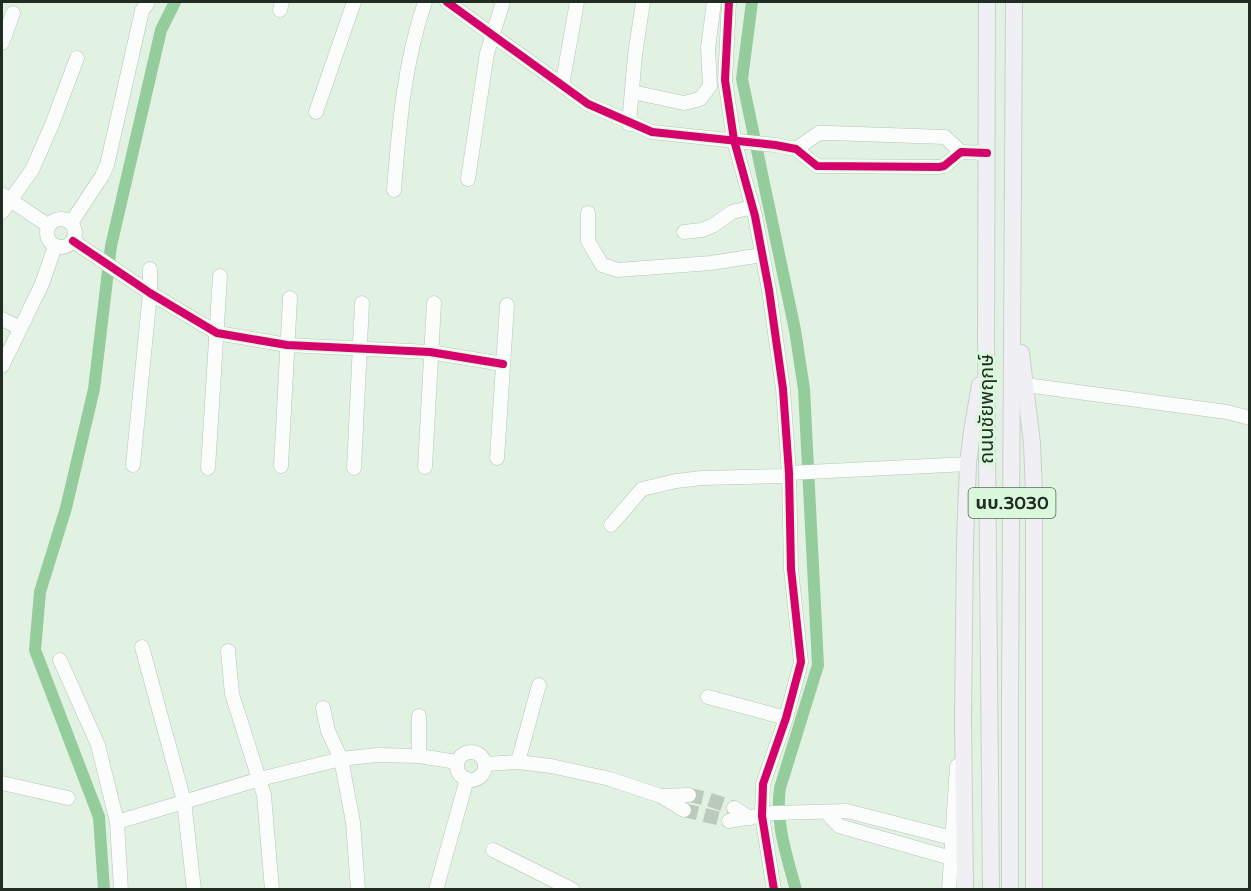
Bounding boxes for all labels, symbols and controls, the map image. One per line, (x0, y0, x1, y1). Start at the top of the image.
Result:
street label: ถนนชัยพฤกษ์ (975, 354, 999, 464)
road number: นบ.3030 (968, 488, 1056, 518)

